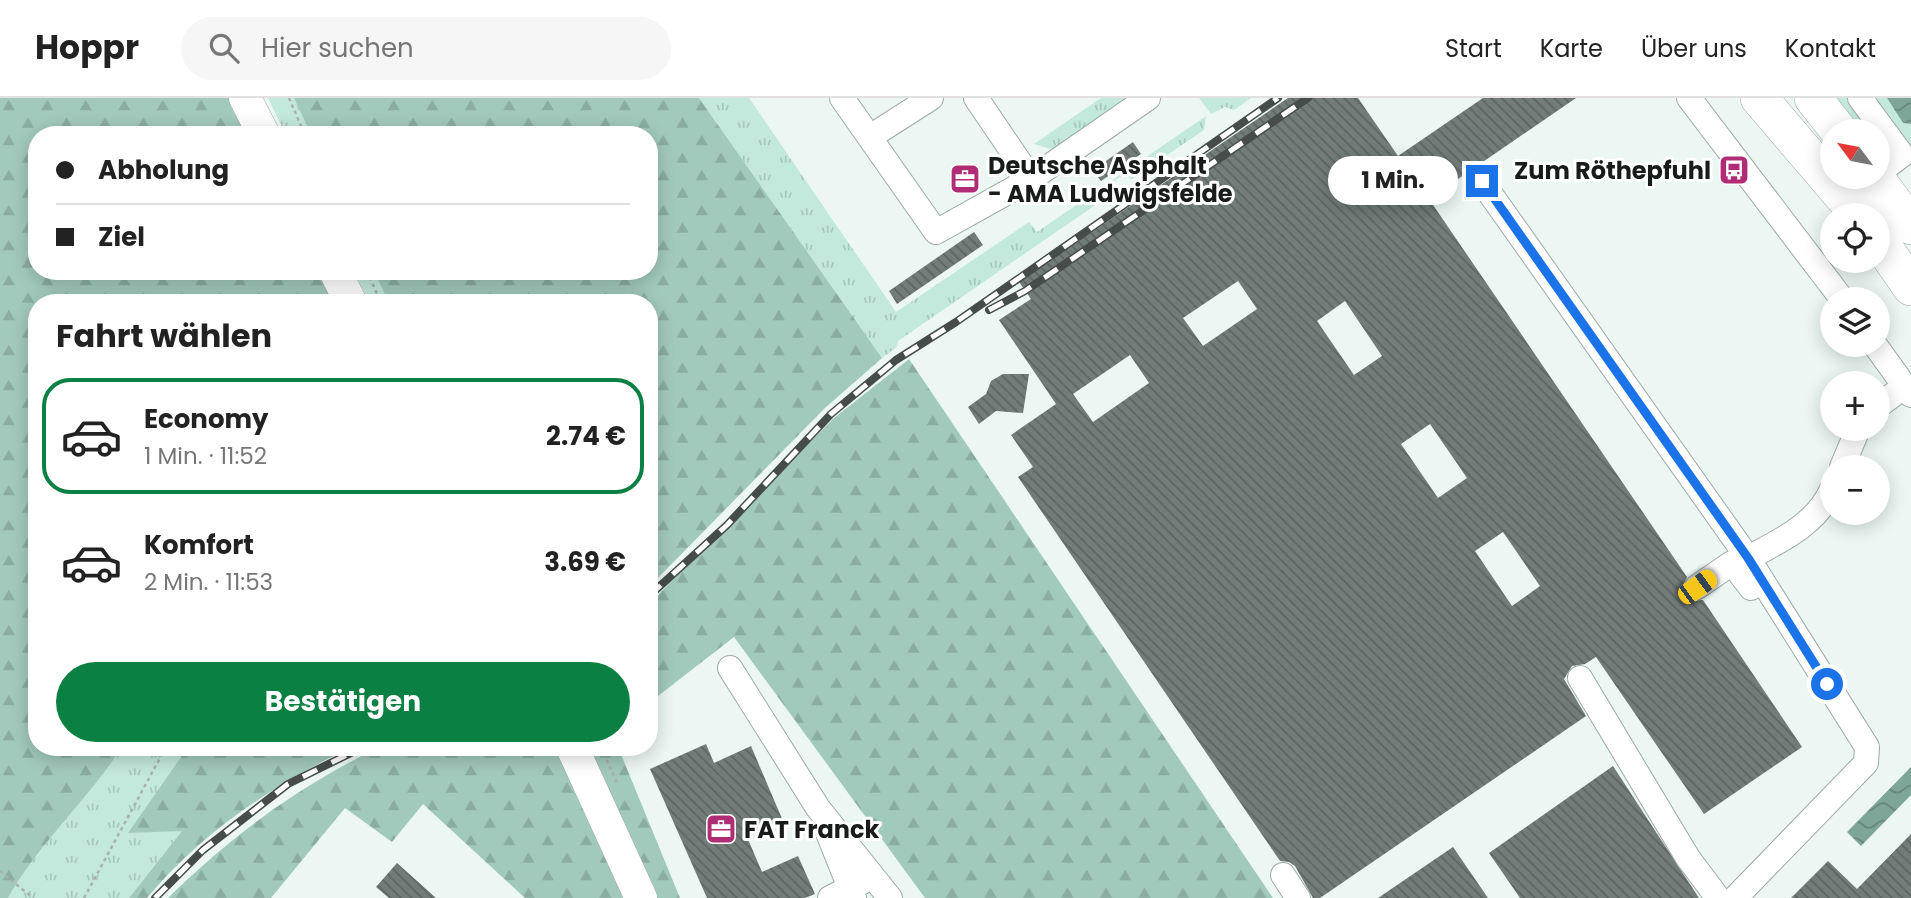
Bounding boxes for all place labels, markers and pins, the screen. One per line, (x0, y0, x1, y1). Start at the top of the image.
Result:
place label: Deutsche Asphalt - AMA Ludwigsfelde (988, 149, 1233, 210)
bus stop icon: Zum Röthepfuhl (1717, 153, 1751, 187)
place label: Zum Röthepfuhl (1514, 154, 1711, 187)
office icon: Deutsche Asphalt - AMA Ludwigsfelde (948, 162, 982, 196)
office icon: FAT Franck (704, 812, 738, 846)
place label: FAT Franck (744, 813, 879, 846)

